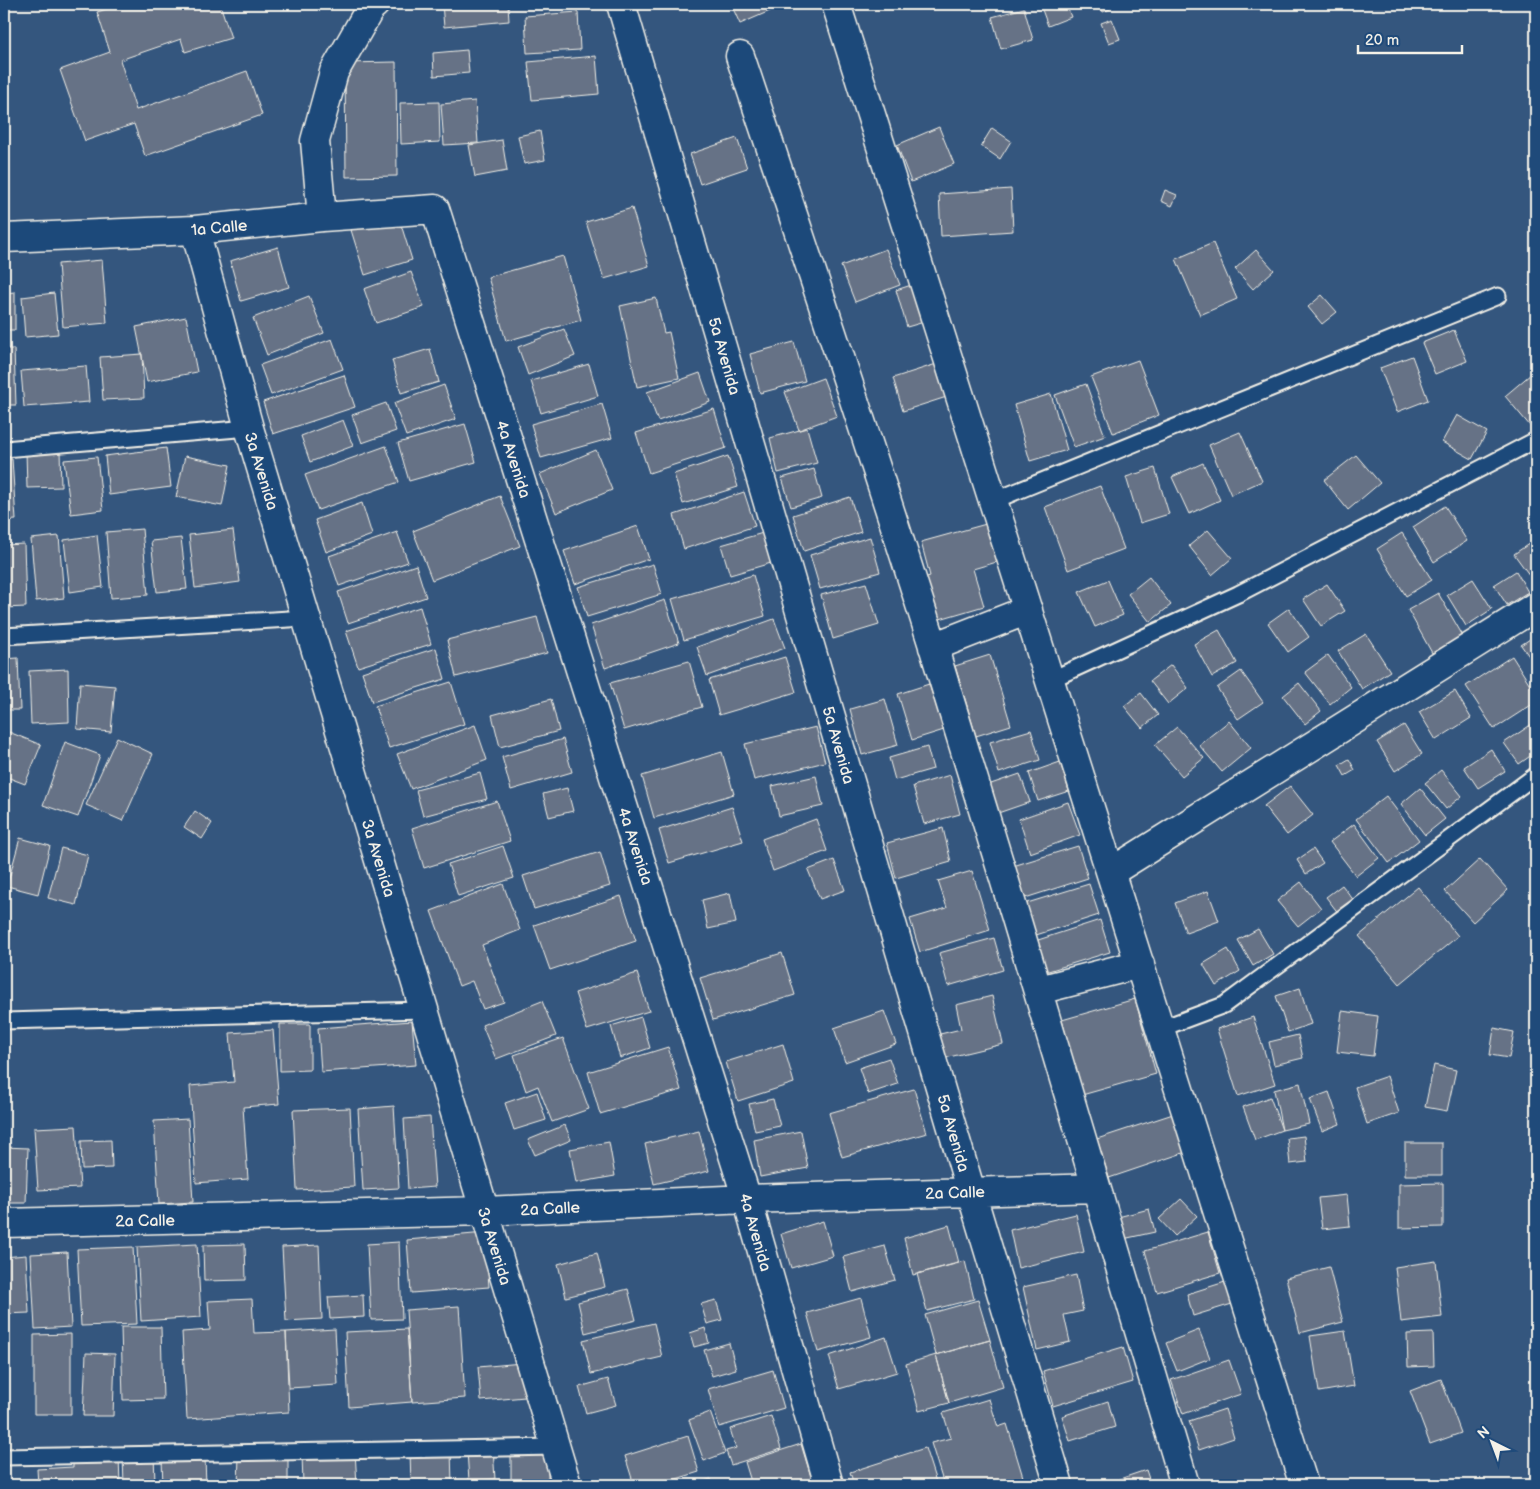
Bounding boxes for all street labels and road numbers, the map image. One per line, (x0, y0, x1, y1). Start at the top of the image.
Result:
street label: 1a Calle (190, 217, 249, 240)
street label: 5a Avenida (703, 315, 744, 397)
street label: 4a Avenida (491, 418, 534, 501)
street label: 3a Avenida (240, 430, 281, 513)
street label: 5a Avenida (817, 704, 858, 786)
street label: 4a Avenida (613, 805, 656, 888)
street label: 3a Avenida (357, 817, 398, 900)
street label: 5a Avenida (932, 1092, 973, 1174)
street label: 2a Calle (925, 1183, 986, 1204)
street label: 4a Avenida (734, 1191, 775, 1274)
street label: 2a Calle (520, 1198, 581, 1221)
street label: 3a Avenida (473, 1205, 514, 1288)
street label: 2a Calle (115, 1211, 176, 1232)

